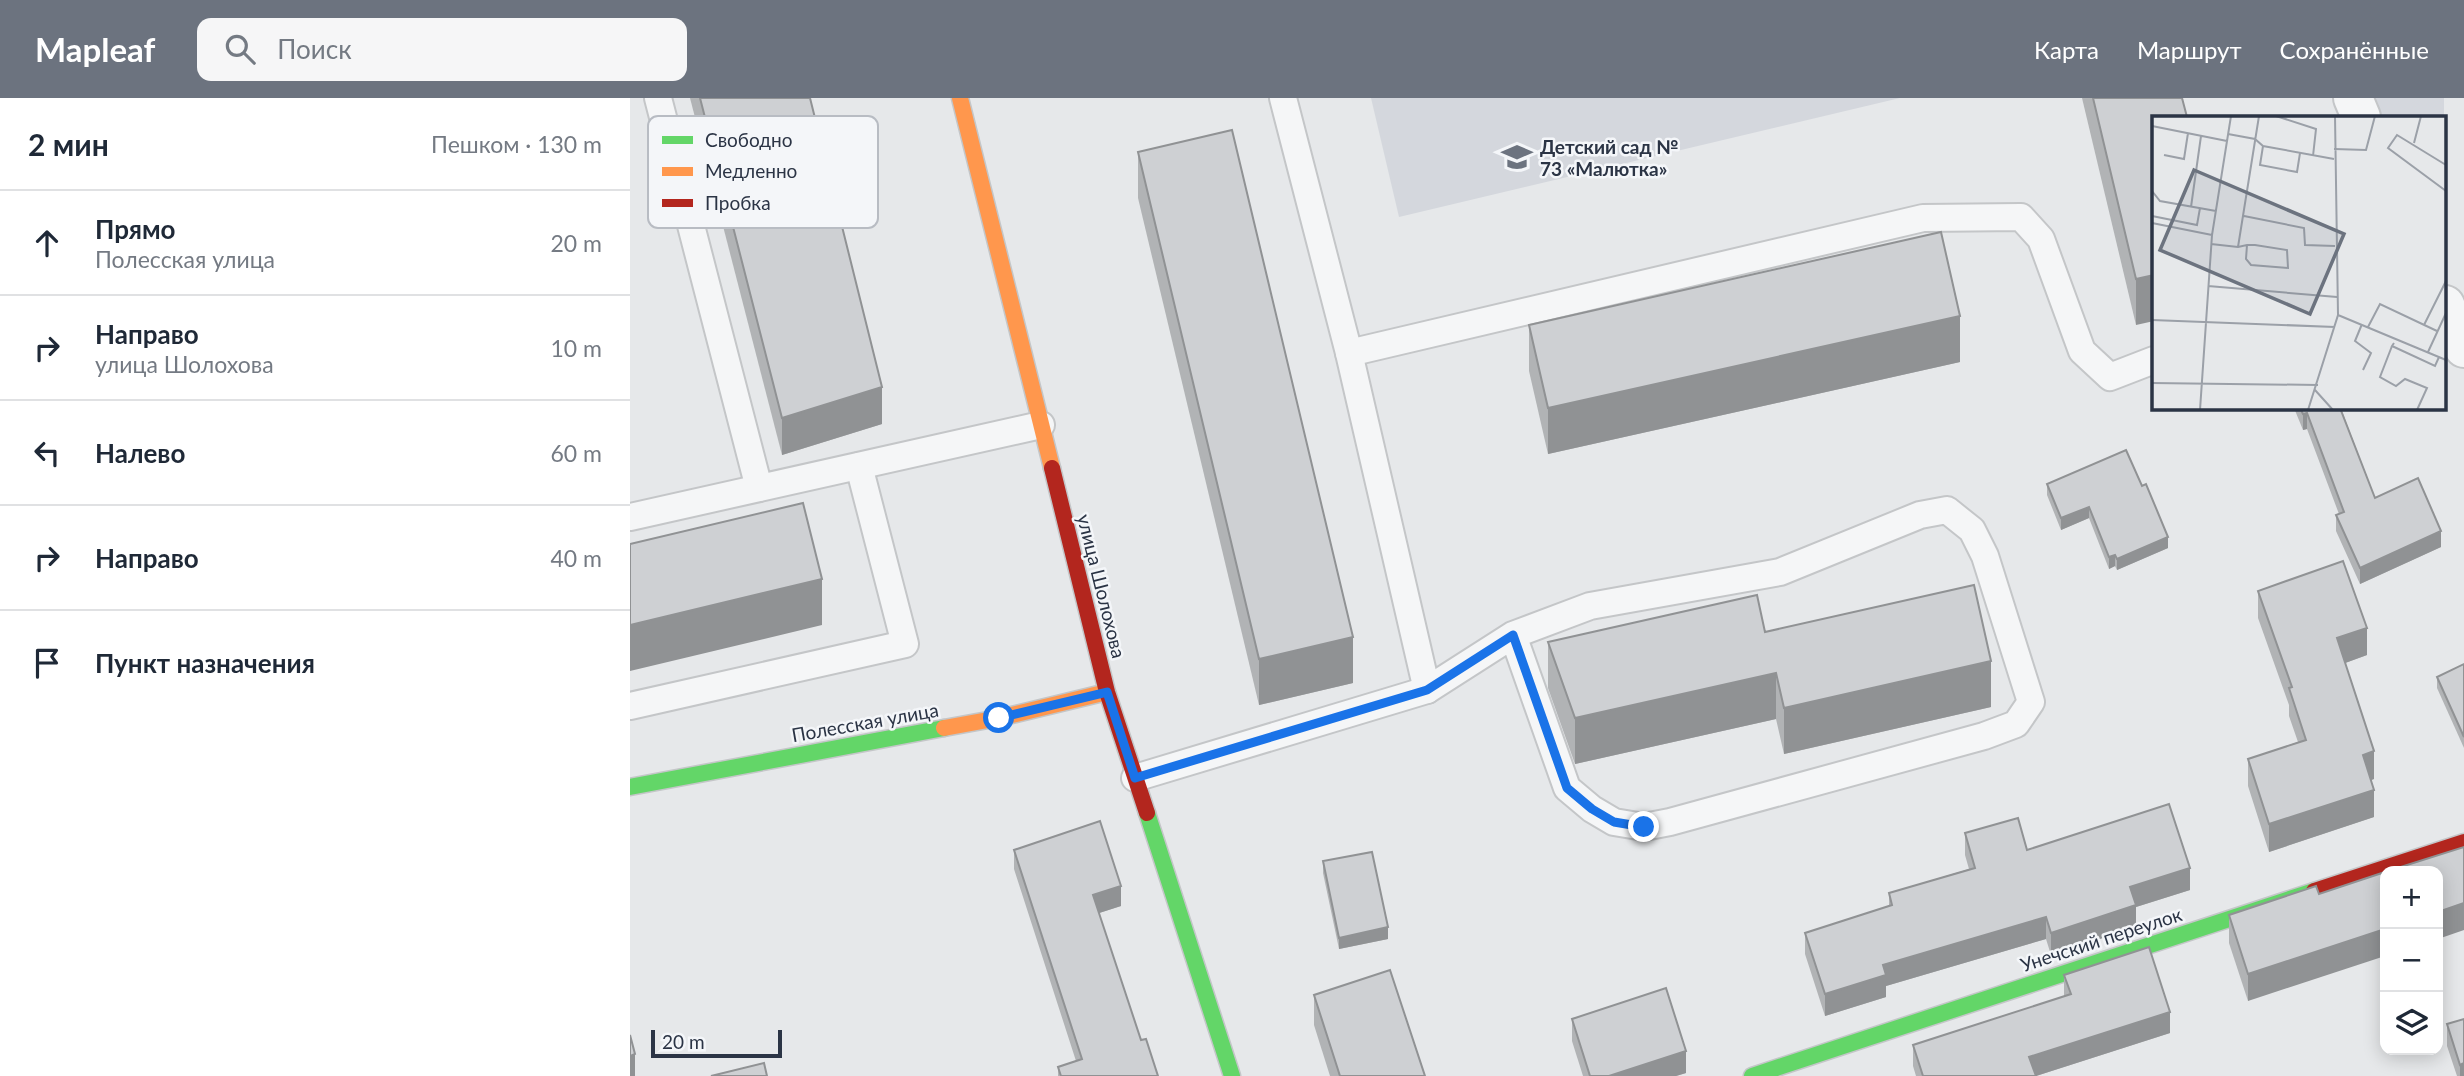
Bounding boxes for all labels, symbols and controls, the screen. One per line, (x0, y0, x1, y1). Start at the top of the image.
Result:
search box (197, 18, 687, 81)
text: Mapleaf (35, 29, 155, 69)
icon: search (221, 30, 259, 68)
text: Поиск (277, 33, 352, 65)
text: Карта (2034, 35, 2099, 64)
text: Маршрут (2137, 35, 2242, 64)
text: Сохранённые (2280, 35, 2429, 64)
legend (648, 116, 878, 228)
inset map (2152, 116, 2446, 410)
text: 2 мин (28, 126, 109, 162)
text: Свободно (705, 128, 793, 151)
text: Пешком · 130 m (431, 130, 602, 158)
place label: Детский сад № 73 «Малютка» (1540, 135, 1678, 180)
school or university icon: Детский сад № 73 «Малютка» (1500, 140, 1534, 174)
text: Медленно (705, 159, 797, 182)
text: Пробка (705, 191, 771, 214)
text: Прямо (95, 213, 176, 245)
icon: ahead (28, 224, 66, 262)
text: 20 m (551, 229, 602, 257)
text: Полесская улица (95, 245, 275, 273)
text: Направо (95, 318, 199, 350)
icon: right (28, 329, 66, 367)
text: 10 m (551, 334, 602, 362)
text: улица Шолохова (95, 350, 274, 378)
icon: left (28, 434, 66, 472)
text: Налево (95, 437, 185, 469)
text: 60 m (551, 439, 602, 467)
street label: улица Шолохова (1073, 512, 1131, 660)
icon: right (28, 539, 66, 577)
text: Направо (95, 542, 199, 574)
text: 40 m (551, 544, 602, 572)
icon: arrive (28, 644, 66, 682)
text: Пункт назначения (95, 647, 315, 679)
street label: Полесская улица (790, 698, 940, 746)
route start (983, 702, 1014, 733)
route end (1628, 811, 1659, 842)
map controls (2380, 866, 2443, 1055)
button: + (2380, 866, 2443, 929)
street label: Унечский переулок (2017, 902, 2185, 976)
button: − (2380, 929, 2443, 992)
button: layers (2380, 992, 2443, 1055)
scale bar (651, 1027, 782, 1059)
text: 20 m (662, 1030, 705, 1053)

